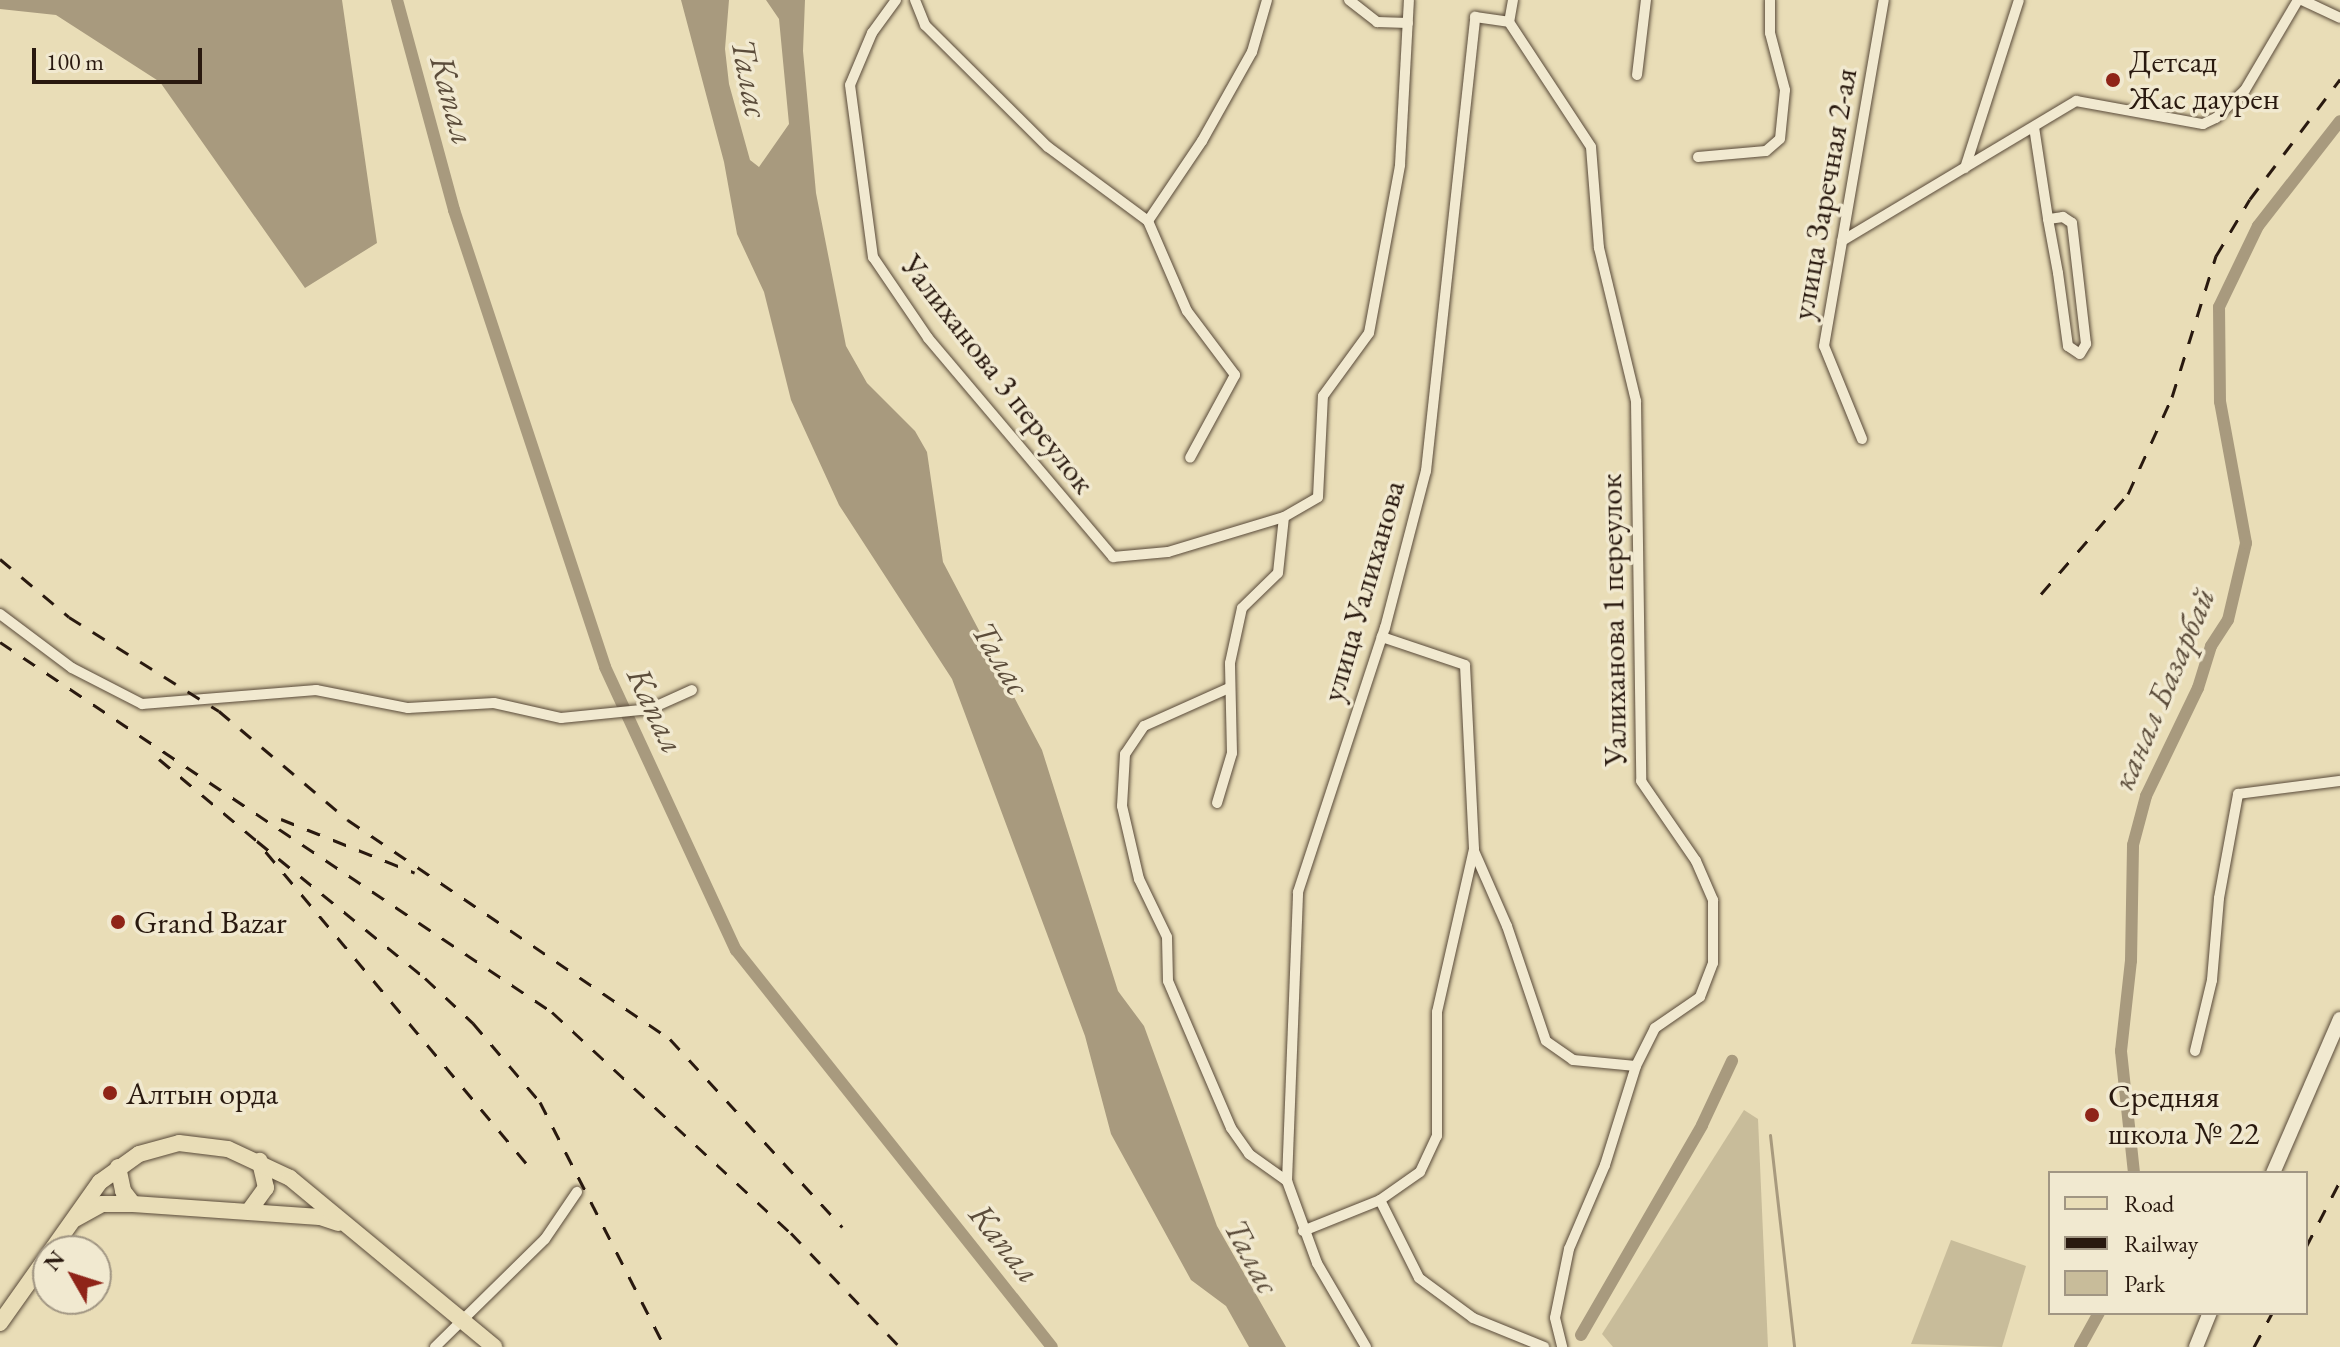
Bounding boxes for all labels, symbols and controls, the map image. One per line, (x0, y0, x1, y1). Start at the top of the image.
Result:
scale bar (36, 32, 206, 82)
water label: Талас (722, 35, 778, 121)
place label: Детсад Жас даурен (2129, 43, 2279, 118)
text: 100 m (46, 46, 104, 77)
water label: Капал (422, 51, 484, 149)
street label: улица Заречная 2-ая (1783, 65, 1865, 323)
marker: Детсад Жас даурен (2104, 71, 2122, 89)
street label: Уалиханова 3 переулок (893, 247, 1103, 501)
street label: Уалиханова 1 переулок (1591, 473, 1635, 767)
street label: улица Уалиханова (1313, 476, 1413, 706)
water label: канал Базарбай (2102, 582, 2224, 796)
water label: Талас (963, 614, 1039, 702)
water label: Капал (618, 660, 694, 760)
place label: Grand Bazar (134, 903, 287, 941)
marker: Grand Bazar (109, 913, 127, 931)
place label: Алтын орда (126, 1074, 278, 1112)
place label: Средняя школа № 22 (2108, 1078, 2259, 1153)
marker: Алтын орда (101, 1084, 119, 1102)
marker: Средняя школа № 22 (2083, 1106, 2101, 1124)
legend (2048, 1171, 2308, 1315)
text: Road (2124, 1188, 2174, 1219)
water label: Капал (961, 1195, 1049, 1291)
water label: Талас (1215, 1212, 1289, 1300)
text: Railway (2124, 1228, 2198, 1259)
north arrow (32, 1235, 112, 1315)
text: N (38, 1245, 71, 1277)
text: Park (2124, 1268, 2165, 1299)

